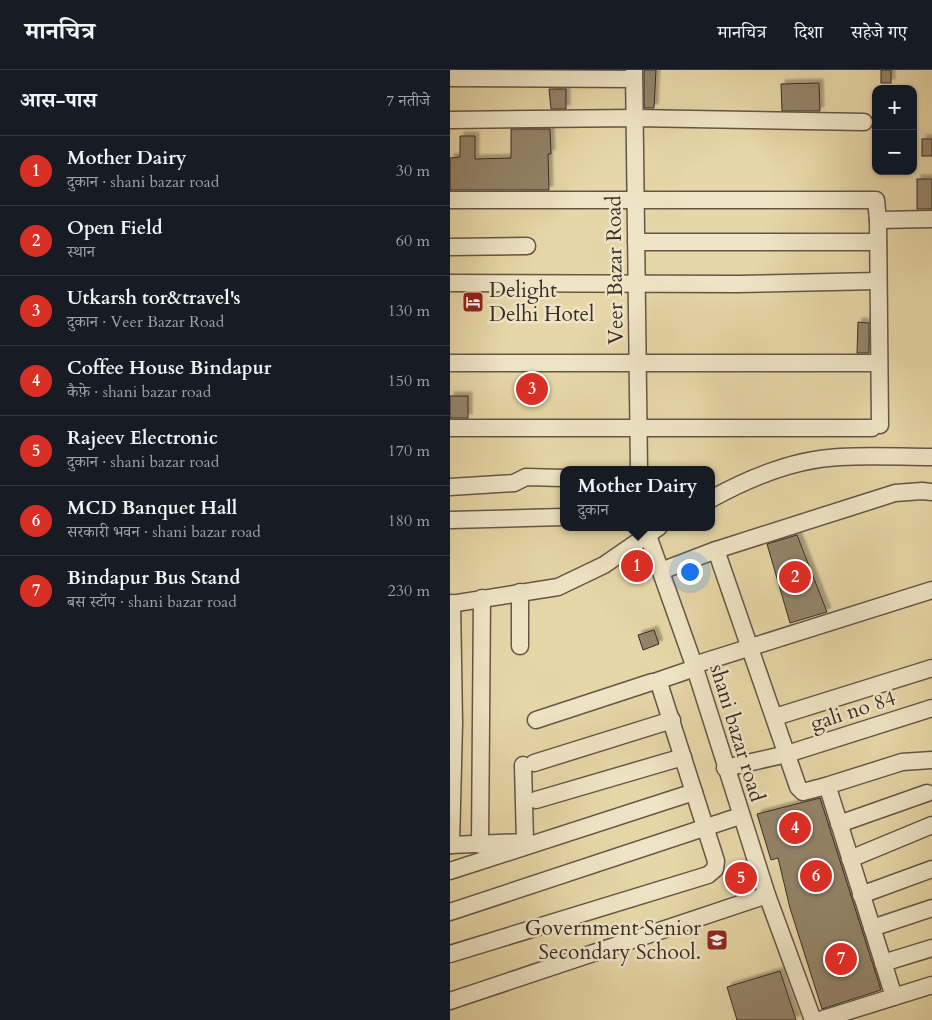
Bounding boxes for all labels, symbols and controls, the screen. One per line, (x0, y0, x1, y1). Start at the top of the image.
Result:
text: मानचित्र (25, 15, 95, 48)
text: मानचित्र (718, 20, 766, 45)
text: दिशा (794, 20, 823, 45)
text: सहेजे गए (851, 20, 907, 45)
map controls (872, 85, 917, 175)
button: + (872, 85, 917, 130)
text: आस-पास (20, 86, 97, 115)
text: 7 नतीजे (386, 90, 430, 112)
button: − (872, 130, 917, 175)
text: Mother Dairy (67, 145, 187, 171)
text: 1 (32, 160, 40, 182)
text: 30 m (396, 160, 430, 182)
text: दुकान · shani bazar road (67, 171, 219, 193)
street label: Veer Bazar Road (599, 195, 631, 345)
text: Open Field (67, 215, 163, 241)
text: 2 (32, 230, 40, 252)
text: 60 m (396, 230, 430, 252)
text: स्थान (67, 241, 95, 263)
place label: Delight Delhi Hotel (489, 276, 594, 329)
text: Utkarsh tor&travel's (67, 285, 241, 311)
hotel icon: Delight Delhi Hotel (461, 290, 485, 314)
text: 3 (32, 300, 40, 322)
text: 130 m (388, 300, 430, 322)
text: दुकान · Veer Bazar Road (67, 311, 224, 333)
text: Coffee House Bindapur (67, 355, 271, 381)
text: 4 (32, 370, 40, 392)
text: 150 m (388, 370, 430, 392)
pin: 3 (516, 370, 548, 408)
text: कैफ़े · shani bazar road (67, 381, 211, 403)
text: Rajeev Electronic (67, 425, 218, 451)
text: 5 (32, 440, 40, 462)
text: 170 m (388, 440, 430, 462)
text: दुकान · shani bazar road (67, 451, 219, 473)
popup (560, 466, 715, 531)
text: Mother Dairy (578, 473, 697, 499)
text: MCD Banquet Hall (67, 495, 237, 521)
text: दुकान (578, 499, 609, 521)
text: 6 (32, 510, 40, 532)
text: 180 m (388, 510, 430, 532)
text: सरकारी भवन · shani bazar road (67, 521, 261, 543)
pin: 1 (621, 547, 653, 585)
pin: 2 (779, 558, 811, 596)
your location (677, 559, 703, 585)
text: Bindapur Bus Stand (67, 565, 240, 591)
text: 7 (32, 580, 40, 602)
text: 230 m (388, 580, 430, 602)
text: बस स्टॉप · shani bazar road (67, 591, 237, 613)
street label: shani bazar road (702, 661, 772, 805)
street label: gali no 84 (807, 684, 900, 738)
pin: 4 (779, 809, 811, 847)
pin: 6 (800, 857, 832, 895)
pin: 5 (725, 859, 757, 897)
place label: Government Senior Secondary School. (525, 914, 701, 967)
school or university icon: Government Senior Secondary School. (705, 928, 729, 952)
pin: 7 (825, 940, 857, 978)

